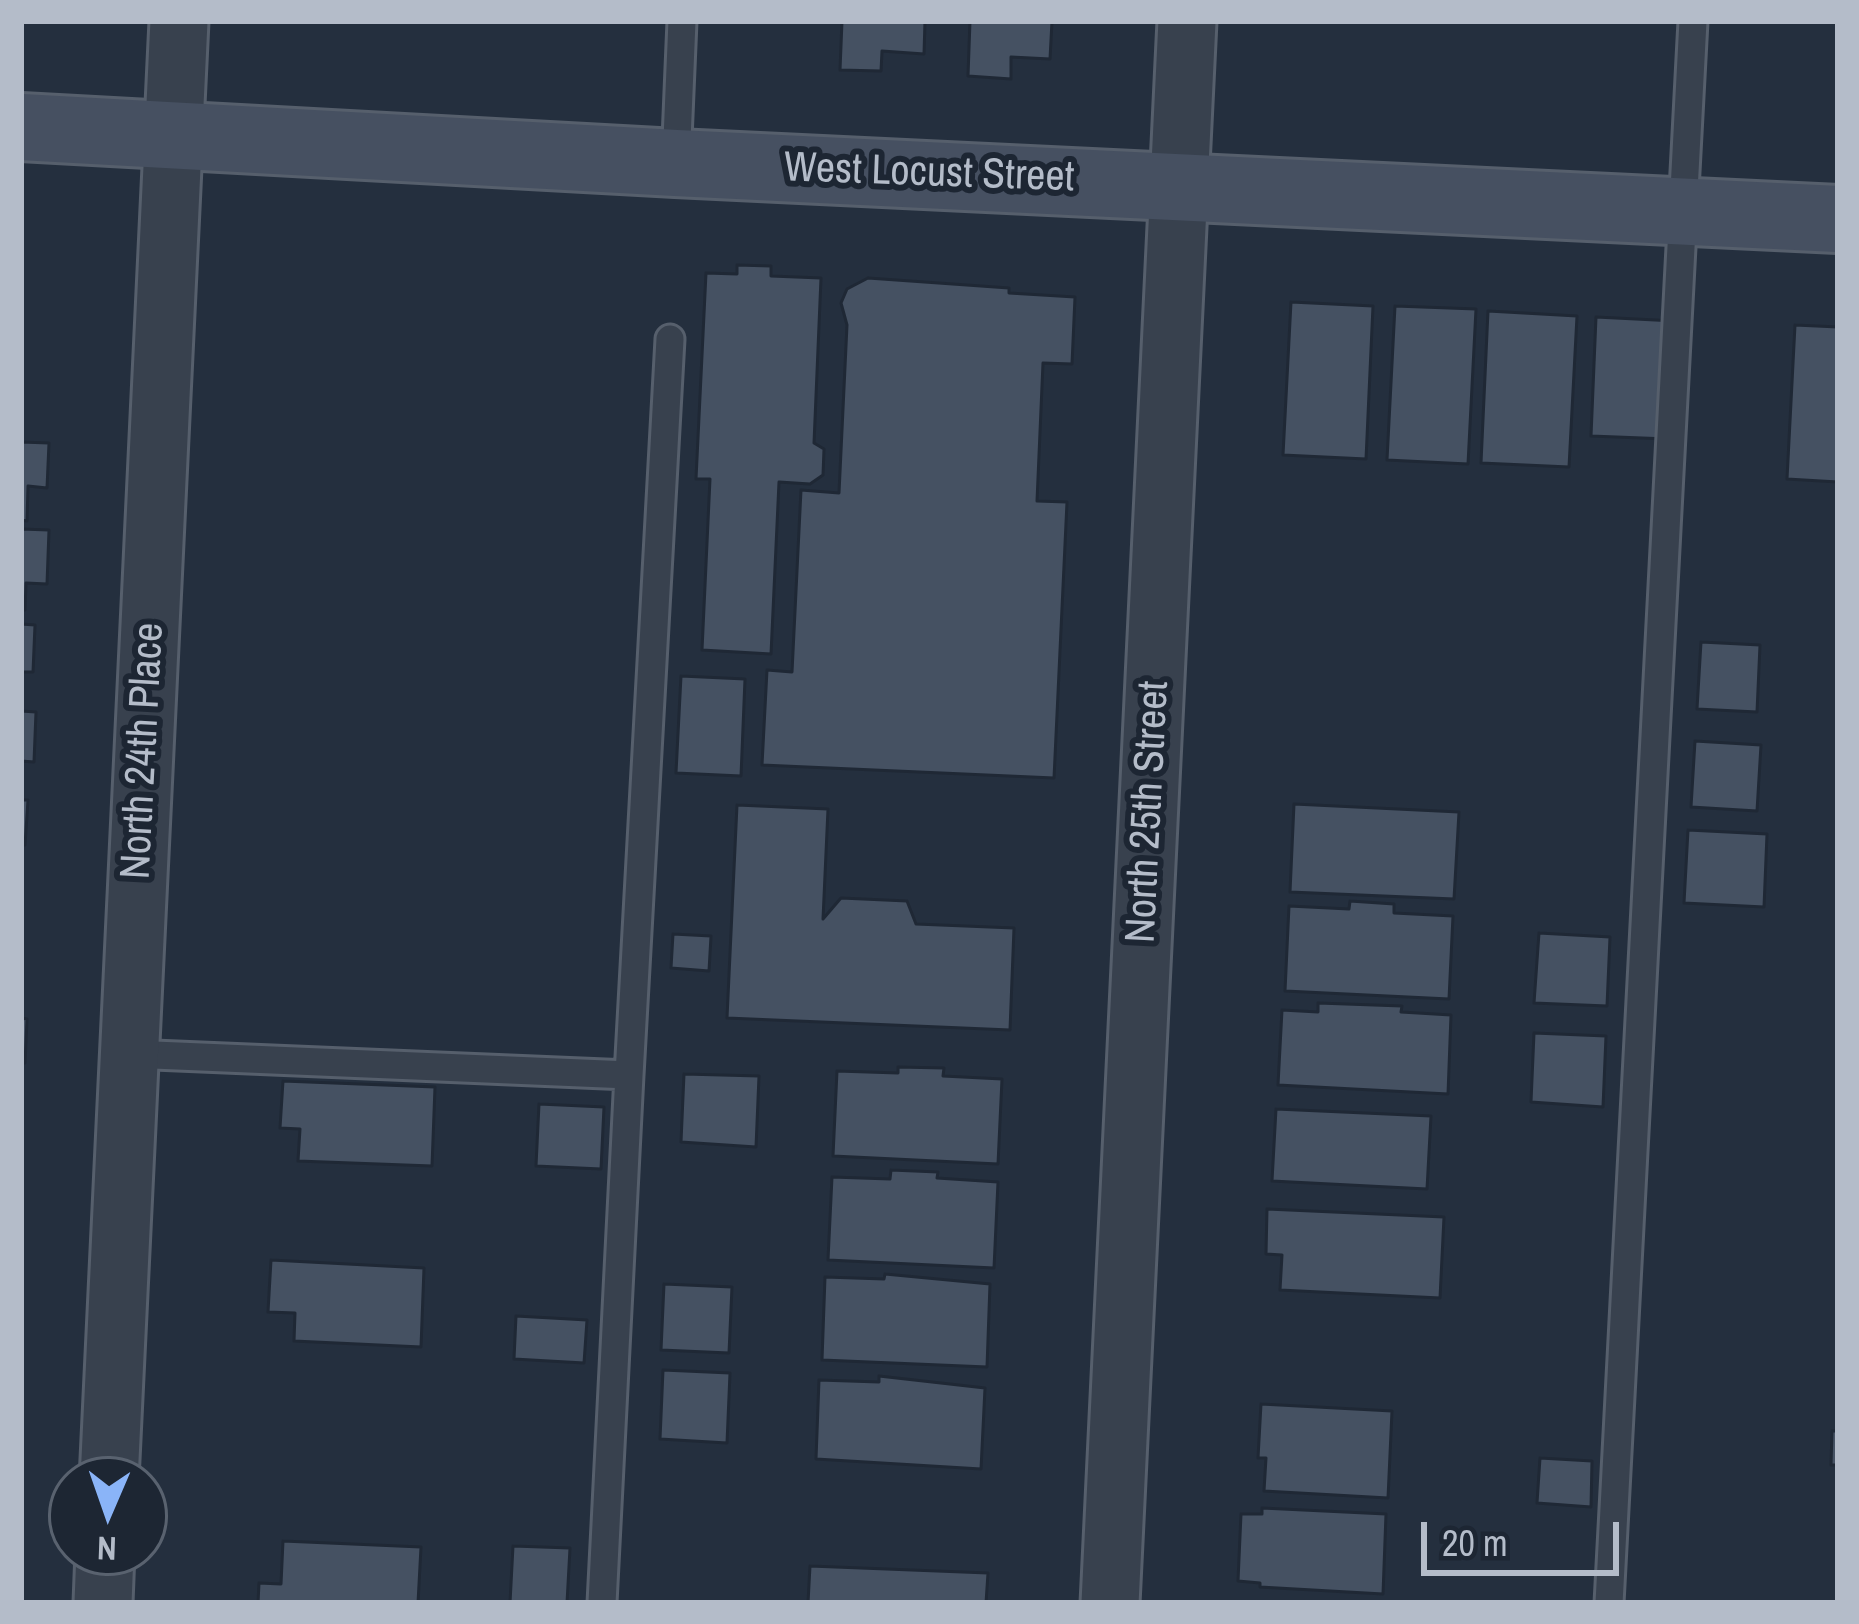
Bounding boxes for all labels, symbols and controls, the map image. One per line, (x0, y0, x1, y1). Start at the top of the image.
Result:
street label: West Locust Street (783, 144, 1075, 204)
street label: North 24th Place (112, 622, 176, 880)
street label: North 25th Street (1117, 680, 1181, 944)
north arrow (48, 1456, 168, 1576)
scale bar (1427, 1498, 1625, 1572)
text: 20 m (1442, 1519, 1508, 1567)
text: N (96, 1527, 117, 1571)

